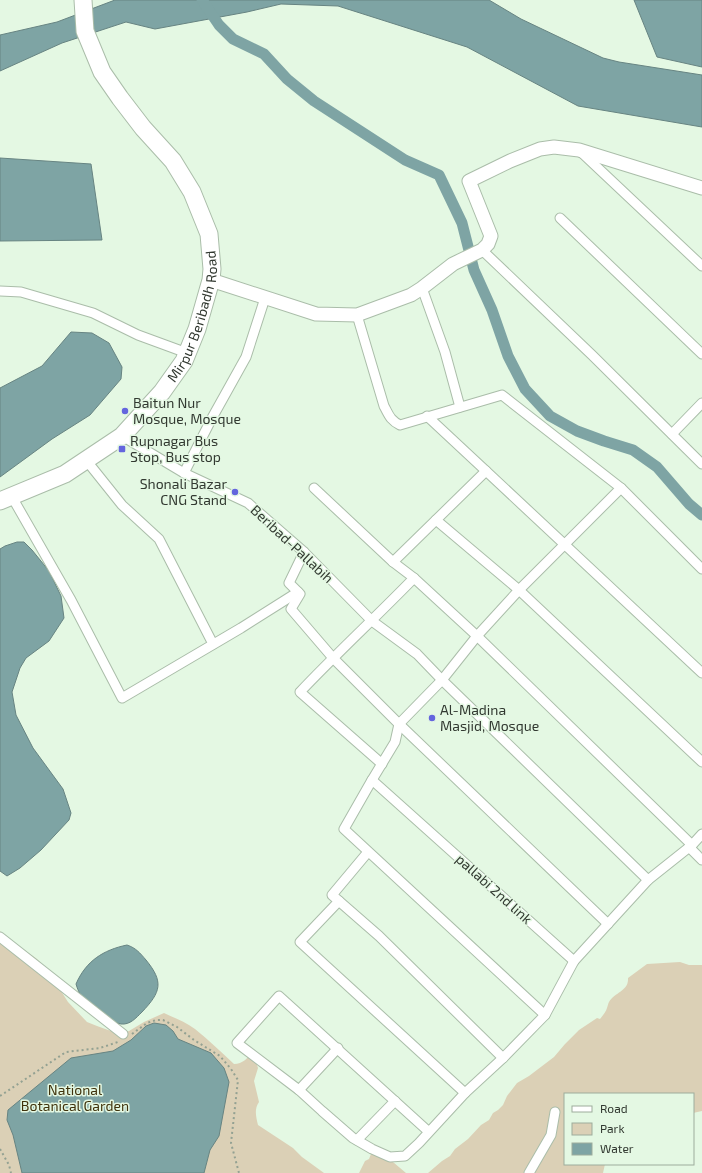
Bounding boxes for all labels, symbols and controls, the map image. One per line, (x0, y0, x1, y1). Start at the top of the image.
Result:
street label: Mirpur Beribadh Road (163, 250, 220, 385)
place label: Baitun Nur Mosque, Mosque (133, 394, 241, 427)
marker: Baitun Nur Mosque, Mosque (120, 406, 130, 416)
place label: Rupnagar Bus Stop, Bus stop (130, 432, 221, 465)
marker: Rupnagar Bus Stop, Bus stop (117, 444, 127, 454)
place label: Shonali Bazar CNG Stand (140, 475, 227, 508)
marker: Shonali Bazar CNG Stand (230, 487, 240, 497)
street label: Beribad-Pallabih (248, 501, 337, 586)
place label: Al-Madina Masjid, Mosque (440, 701, 539, 734)
marker: Al-Madina Masjid, Mosque (427, 713, 437, 723)
street label: pallabi 2nd link (453, 850, 536, 927)
park label: National Botanical Garden (21, 1081, 129, 1114)
legend (564, 1093, 694, 1165)
text: Road (600, 1101, 628, 1115)
text: Park (600, 1121, 625, 1135)
text: Water (600, 1141, 634, 1155)

